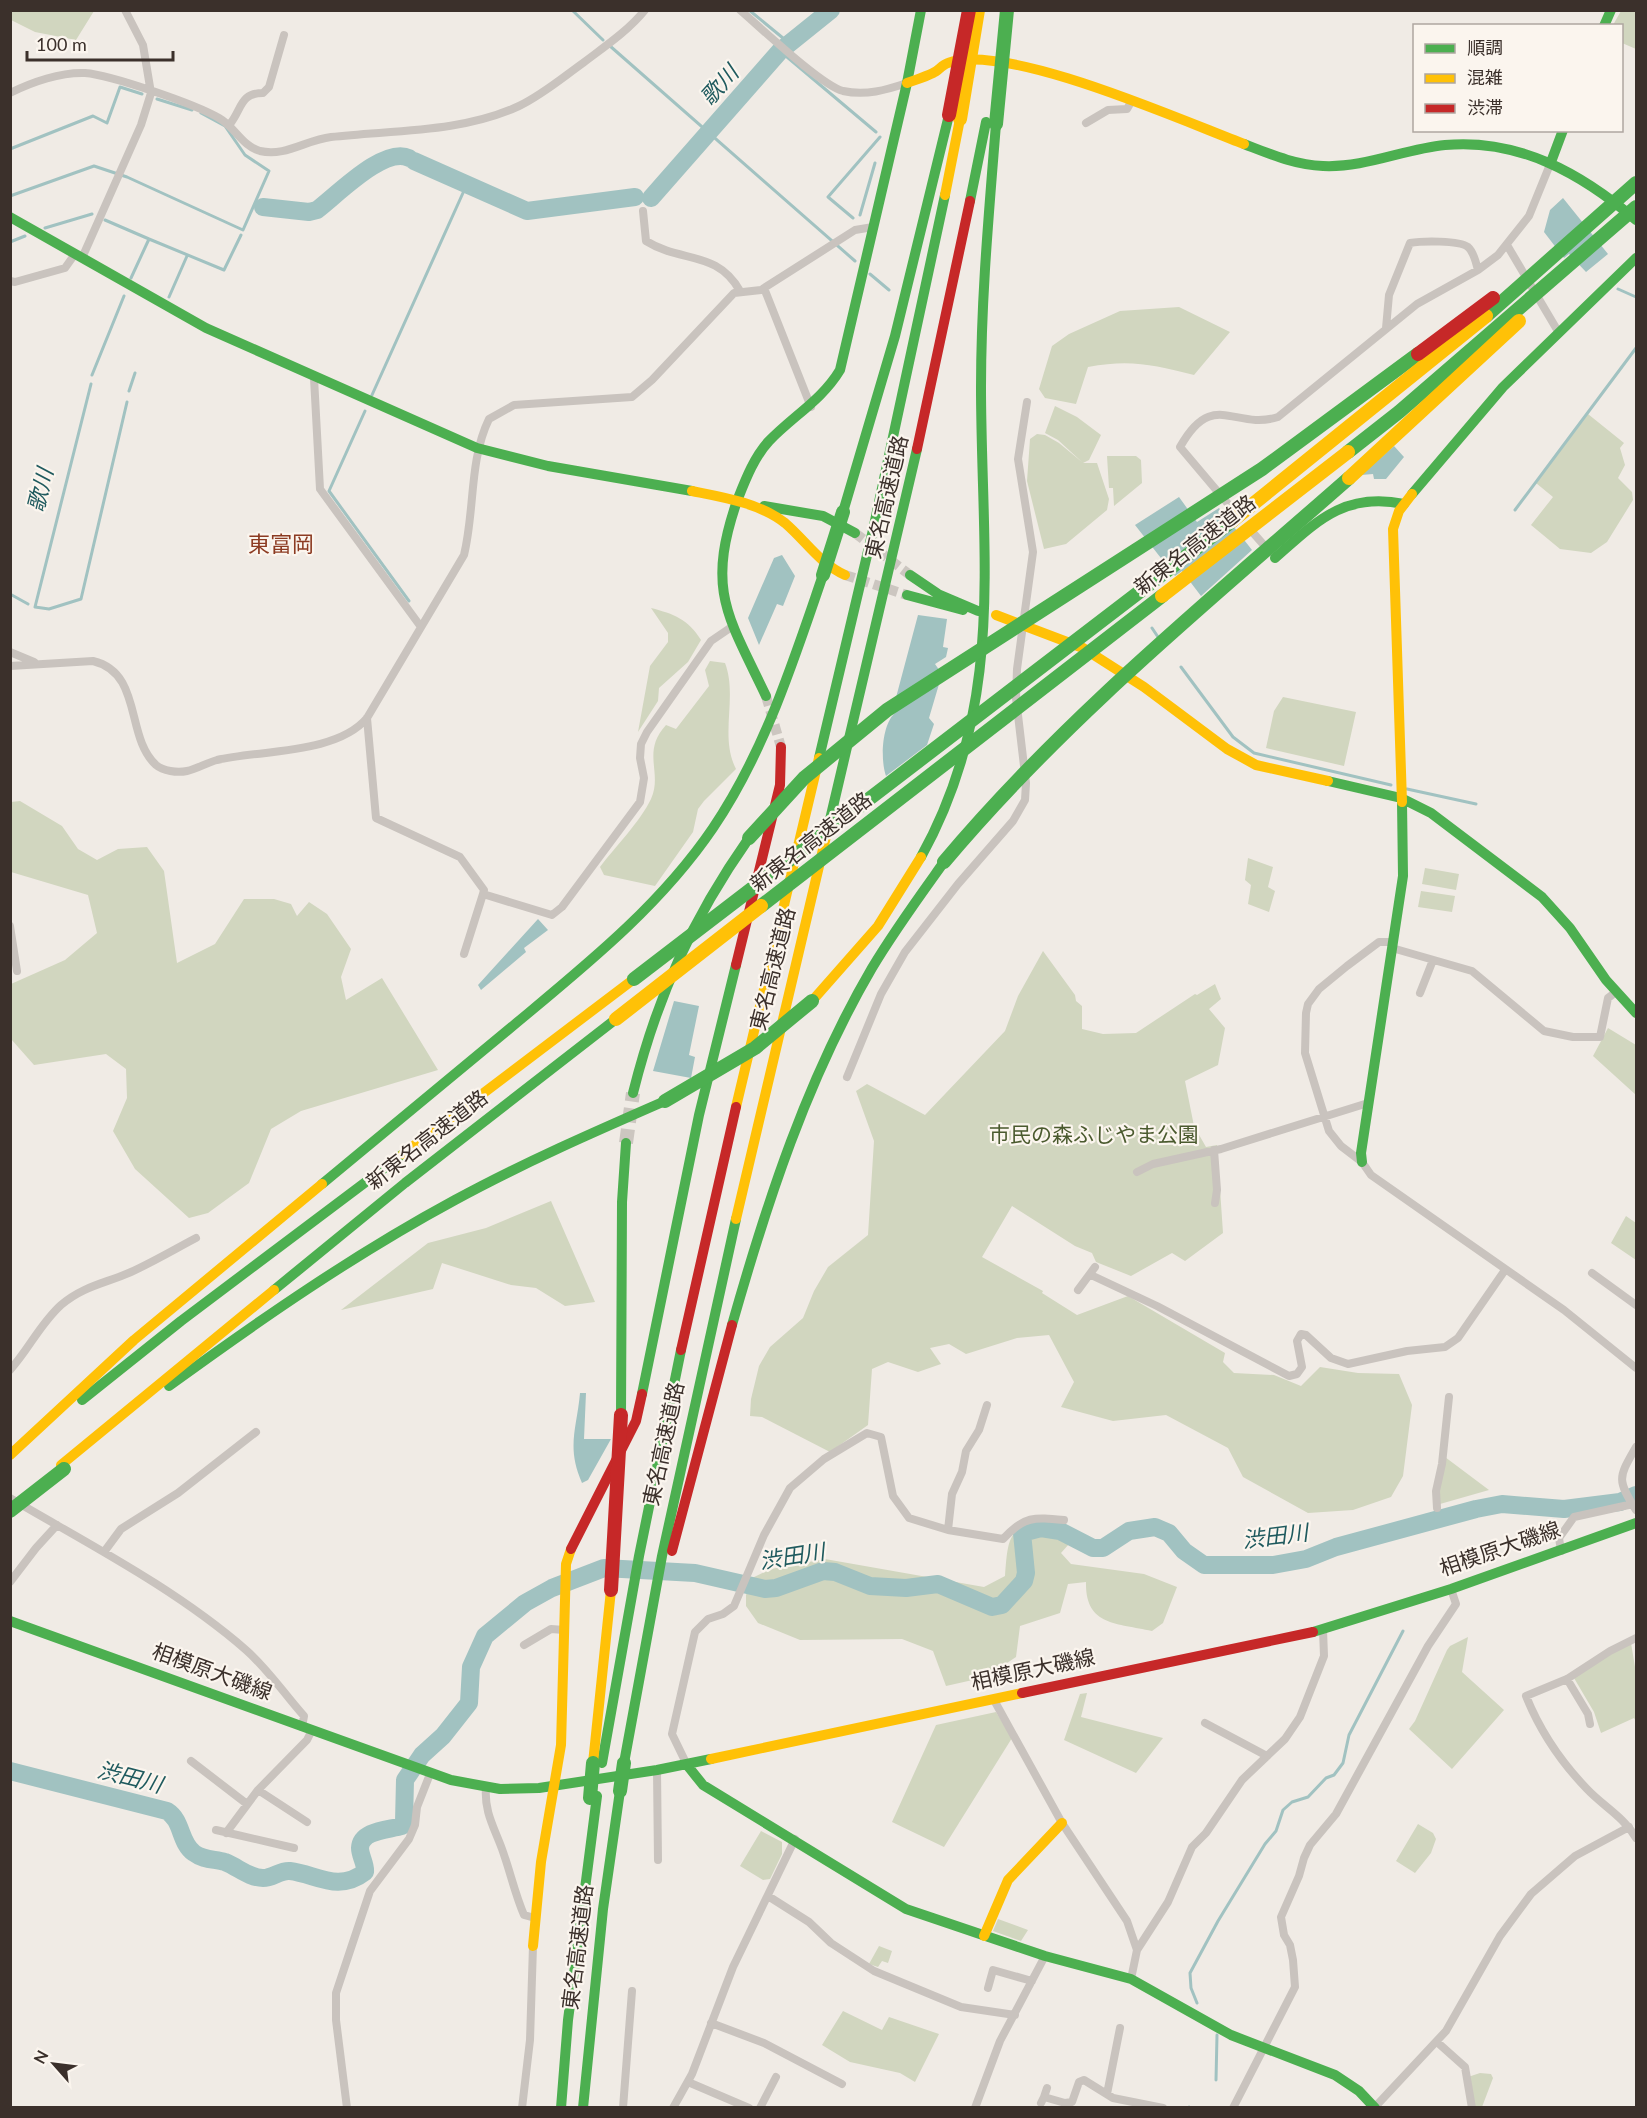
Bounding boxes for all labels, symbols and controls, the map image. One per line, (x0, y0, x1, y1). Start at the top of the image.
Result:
scale bar (27, 24, 172, 62)
legend (1413, 24, 1623, 132)
text: 100 m (36, 33, 87, 55)
text: 順調 (1467, 36, 1503, 58)
water label: 歌川 (694, 58, 745, 110)
text: 混雑 (1467, 66, 1503, 88)
text: 渋滞 (1467, 96, 1503, 118)
street label: 東名高速道路 (859, 432, 912, 561)
water label: 歌川 (21, 463, 58, 514)
street label: 新東名高速道路 (1128, 489, 1260, 599)
district label: 東富岡 (248, 530, 314, 557)
street label: 新東名高速道路 (744, 786, 876, 896)
street label: 東名高速道路 (744, 904, 799, 1033)
street label: 新東名高速道路 (360, 1084, 492, 1194)
park label: 市民の森ふじやま公園 (989, 1121, 1199, 1146)
street label: 東名高速道路 (637, 1379, 688, 1508)
street label: 相模原大磯線 (1436, 1515, 1563, 1580)
water label: 渋田川 (1241, 1518, 1311, 1553)
water label: 渋田川 (757, 1537, 829, 1574)
street label: 相模原大磯線 (149, 1637, 276, 1704)
street label: 相模原大磯線 (968, 1643, 1097, 1694)
water label: 渋田川 (95, 1755, 167, 1798)
street label: 東名高速道路 (556, 1883, 597, 2011)
north arrow (24, 2034, 84, 2094)
text: N (29, 2047, 52, 2067)

